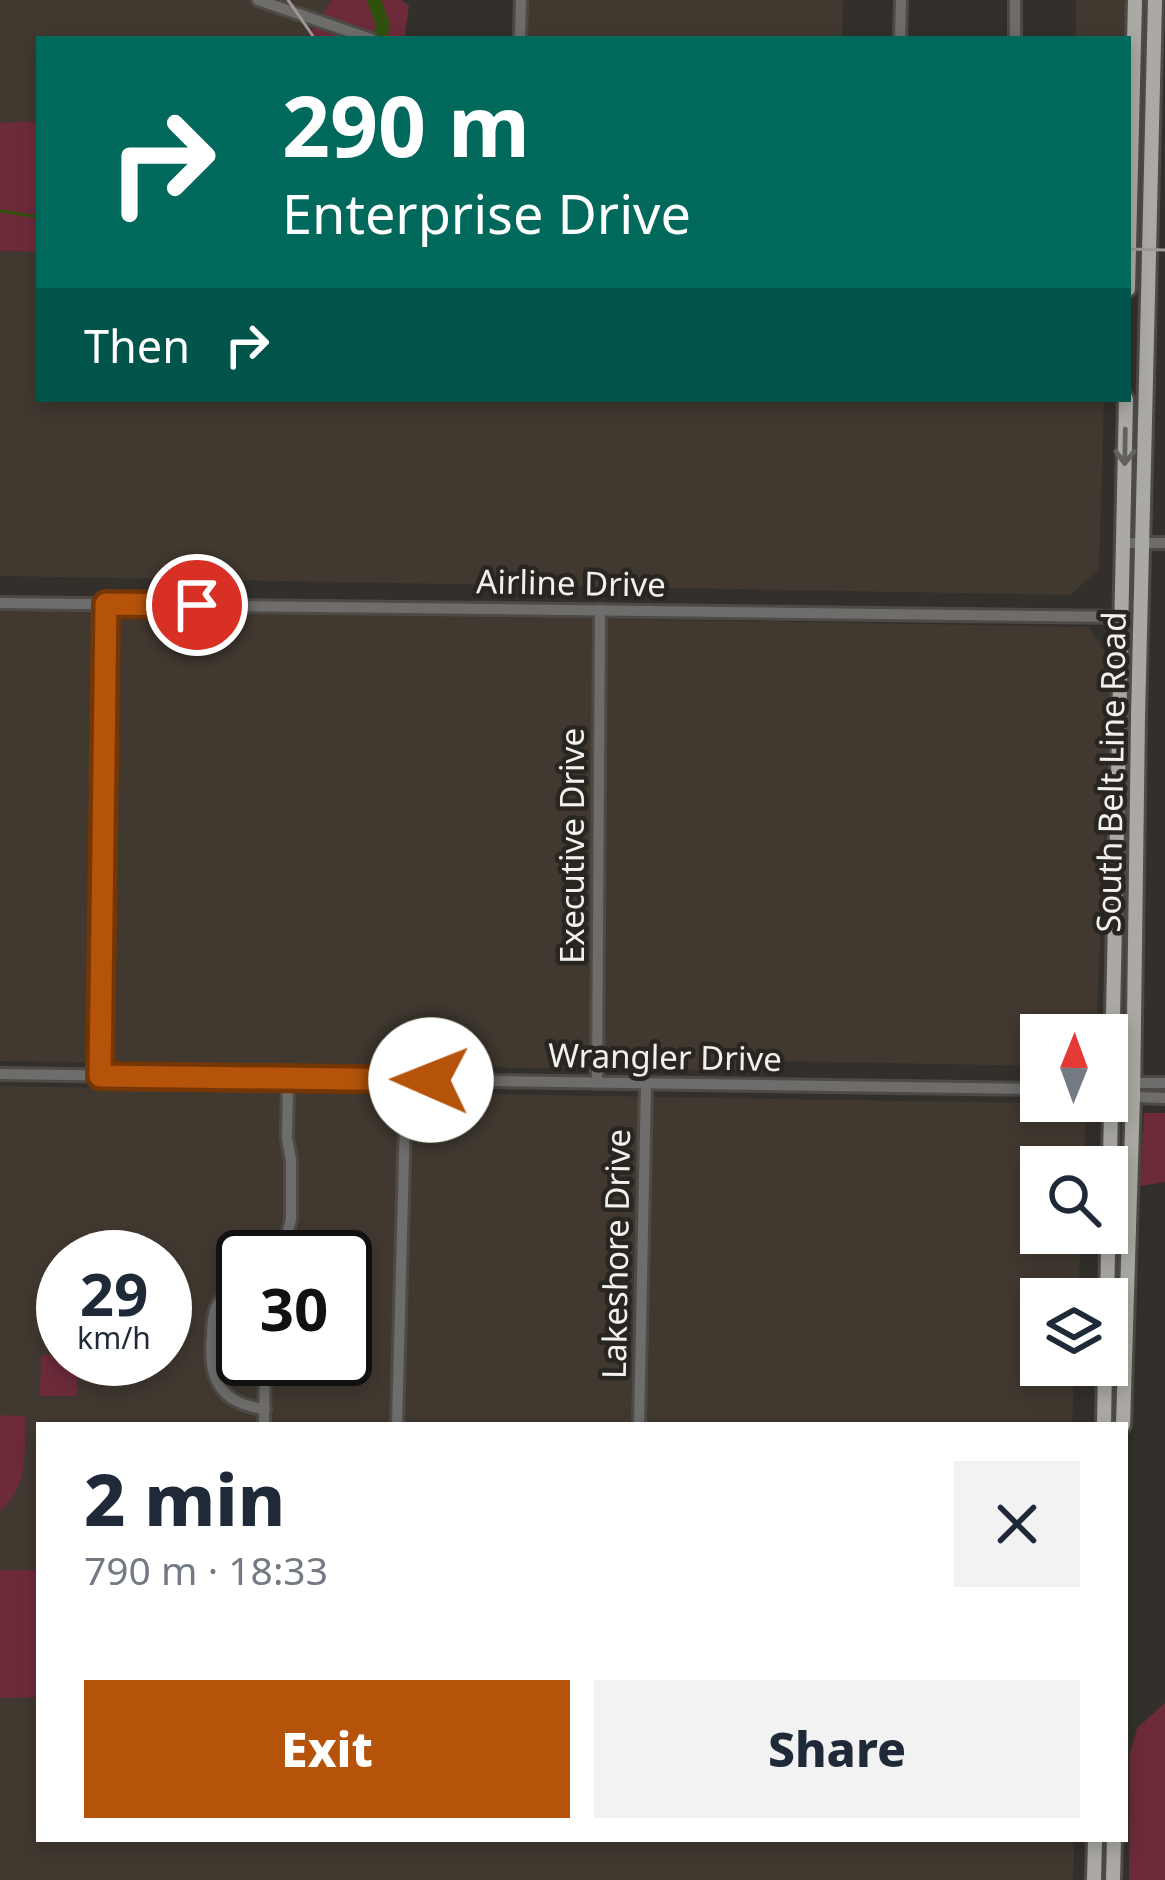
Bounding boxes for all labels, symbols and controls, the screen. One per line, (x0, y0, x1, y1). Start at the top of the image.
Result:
text: 290 m (282, 67, 530, 182)
icon: right (84, 84, 240, 240)
text: Enterprise Drive (282, 176, 691, 250)
icon: right (214, 312, 280, 378)
text: Then (84, 315, 190, 376)
one-way arrow (1113, 427, 1136, 466)
pin (146, 554, 248, 656)
street label: Airline Drive (476, 558, 666, 607)
icon: arrive (164, 572, 230, 638)
street label: South Belt Line Road (1085, 611, 1136, 933)
street label: Executive Drive (549, 728, 594, 964)
north arrow (1020, 1014, 1128, 1122)
map controls (1020, 1014, 1128, 1386)
position arrow (368, 1017, 494, 1143)
street label: Wrangler Drive (548, 1032, 782, 1081)
street label: Lakeshore Drive (591, 1129, 640, 1379)
button: search (1020, 1146, 1128, 1254)
speed limit sign: 30 (216, 1230, 372, 1386)
text: 29 (80, 1252, 148, 1334)
button: layers (1020, 1278, 1128, 1386)
text: km/h (77, 1317, 151, 1358)
text: 2 min (84, 1449, 285, 1547)
button: close (954, 1461, 1080, 1587)
text: 790 m · 18:33 (84, 1543, 328, 1596)
button: Exit (84, 1680, 570, 1818)
button: Share (594, 1680, 1080, 1818)

